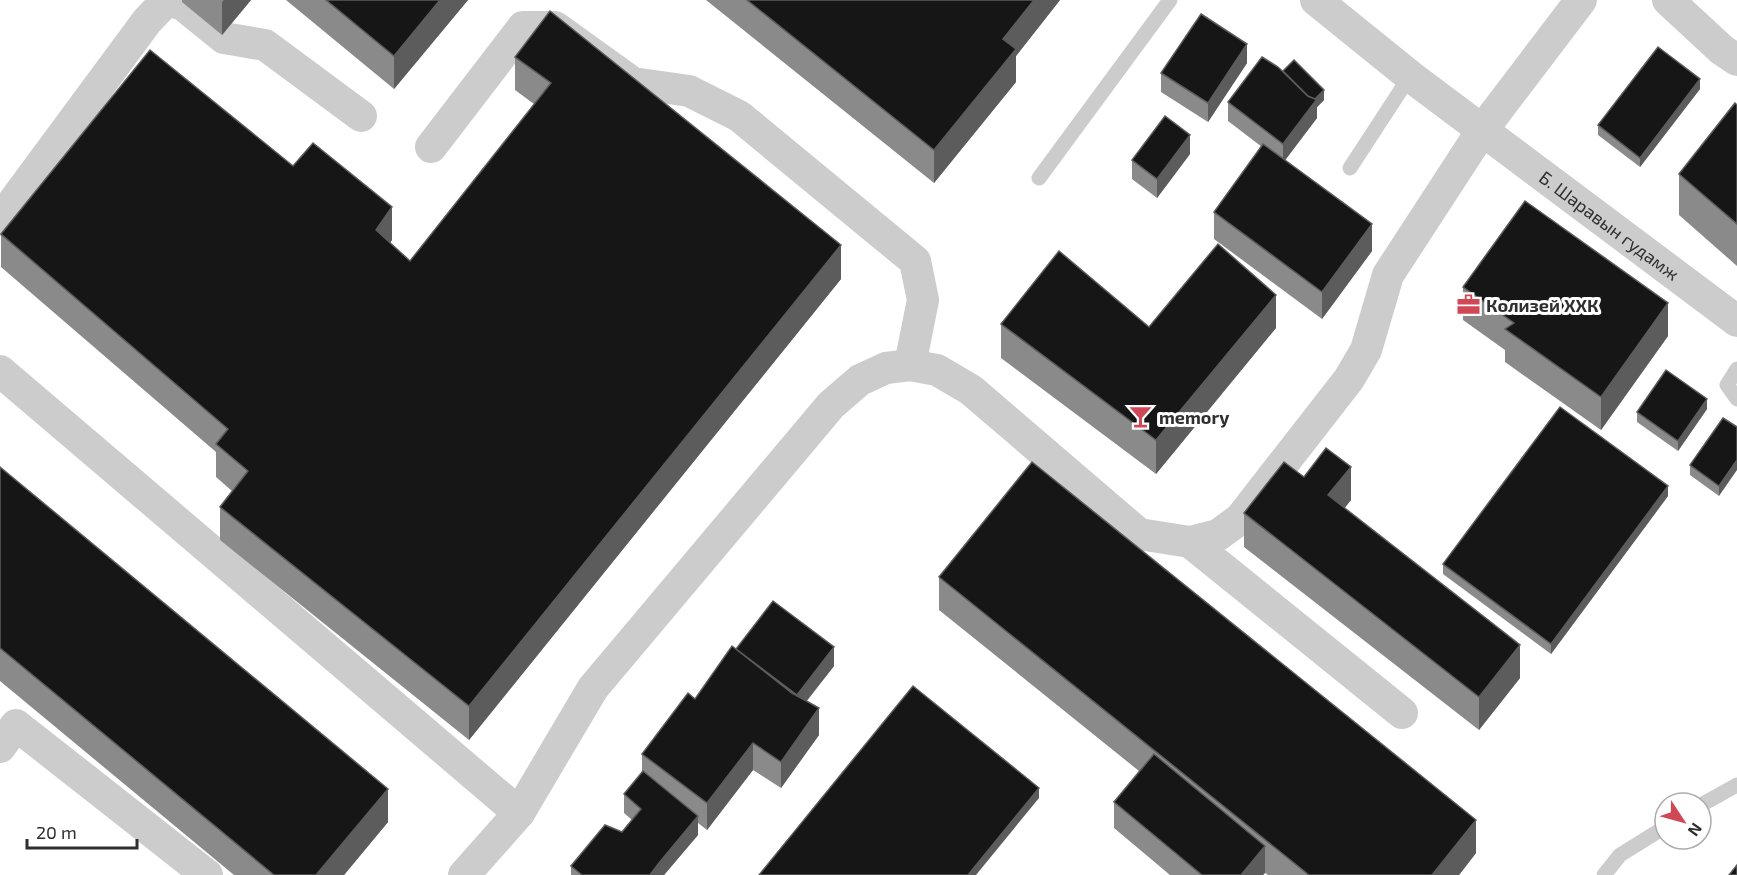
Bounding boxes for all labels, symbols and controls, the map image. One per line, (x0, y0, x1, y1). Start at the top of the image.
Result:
street label: Б. Шаравын гудамж (1535, 166, 1684, 285)
office icon: Колизей ХХК (1455, 292, 1481, 318)
place label: Колизей ХХК (1486, 294, 1599, 316)
bar icon: memory (1128, 404, 1154, 430)
place label: memory (1159, 406, 1230, 428)
north arrow (1653, 791, 1713, 851)
scale bar (27, 812, 136, 850)
text: N (1684, 820, 1707, 840)
text: 20 m (36, 821, 77, 843)

